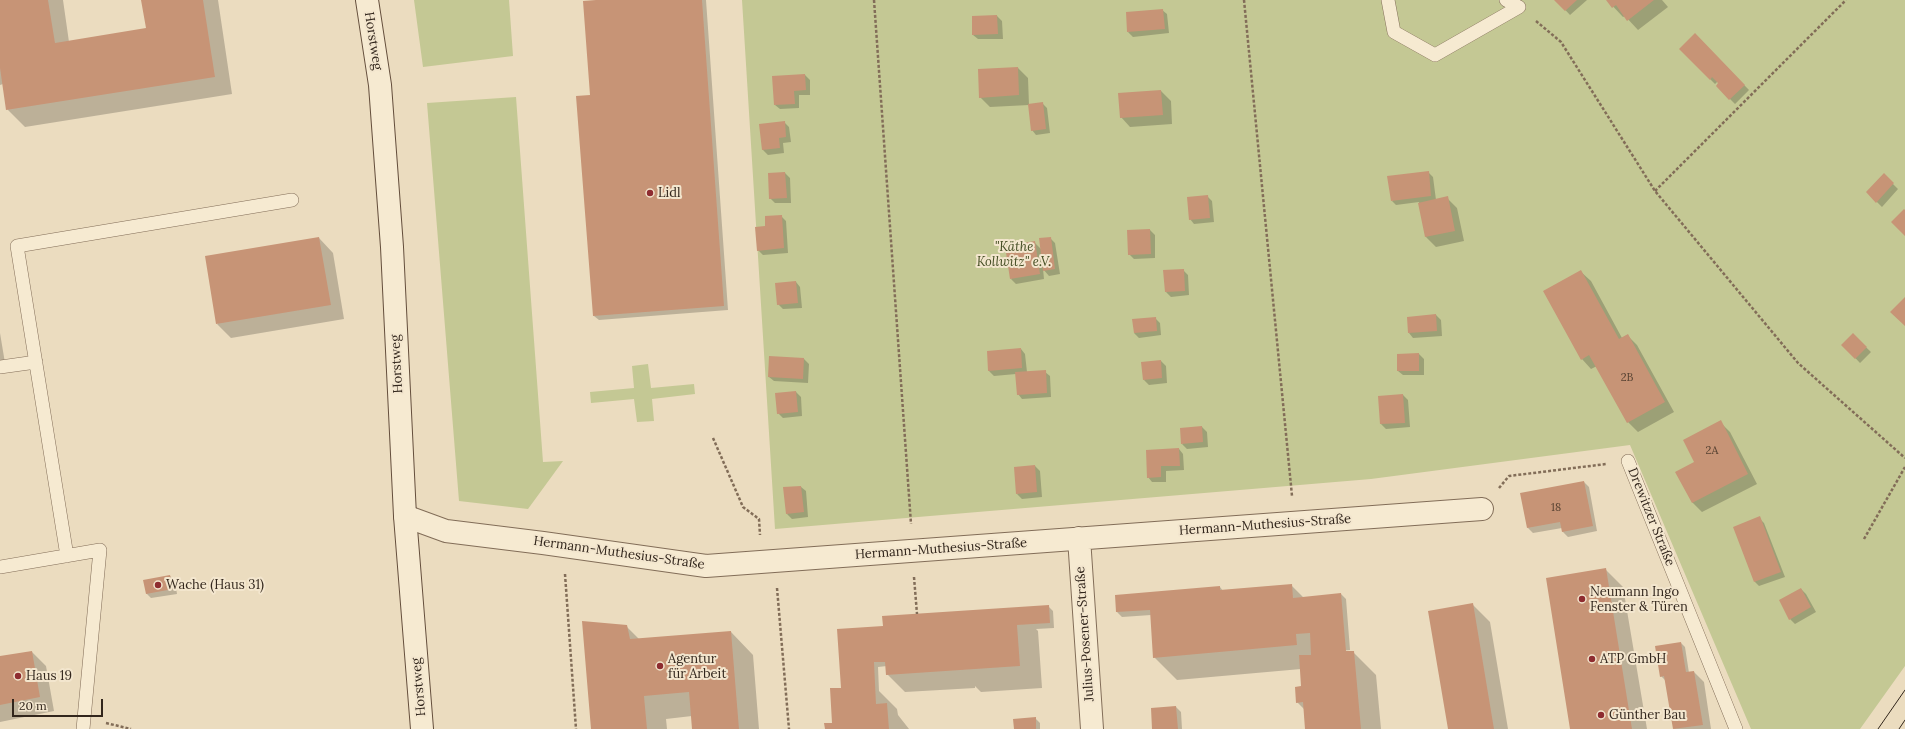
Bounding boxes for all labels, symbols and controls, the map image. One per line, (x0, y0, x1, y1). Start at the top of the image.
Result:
street label: Horstweg (361, 11, 385, 71)
place label: Lidl (658, 185, 680, 201)
marker: Lidl (645, 188, 655, 198)
park label: "Käthe Kollwitz" e.V. (977, 239, 1051, 270)
street label: Horstweg (388, 334, 406, 394)
house number: 2B (1621, 371, 1633, 385)
house number: 2A (1706, 444, 1718, 458)
street label: Drewitzer Straße (1624, 466, 1678, 568)
house number: 18 (1551, 501, 1561, 515)
street label: Hermann-Muthesius-Straße (1178, 511, 1352, 539)
street label: Hermann-Muthesius-Straße (533, 533, 705, 573)
street label: Hermann-Muthesius-Straße (854, 535, 1028, 563)
street label: Julius-Posener-Straße (1073, 566, 1097, 702)
place label: Wache (Haus 31) (166, 577, 264, 593)
marker: Wache (Haus 31) (153, 580, 163, 590)
place label: Neumann Ingo Fenster & Türen (1590, 584, 1688, 615)
marker: Neumann Ingo Fenster & Türen (1577, 594, 1587, 604)
place label: Agentur für Arbeit (668, 651, 726, 682)
place label: ATP GmbH (1600, 651, 1666, 667)
marker: ATP GmbH (1587, 654, 1597, 664)
street label: Horstweg (409, 657, 429, 717)
marker: Agentur für Arbeit (655, 661, 665, 671)
place label: Haus 19 (26, 668, 72, 684)
marker: Haus 19 (13, 671, 23, 681)
scale bar (14, 691, 105, 717)
text: 20 m (19, 698, 47, 713)
place label: Günther Bau (1609, 707, 1686, 723)
marker: Günther Bau (1596, 710, 1606, 720)

